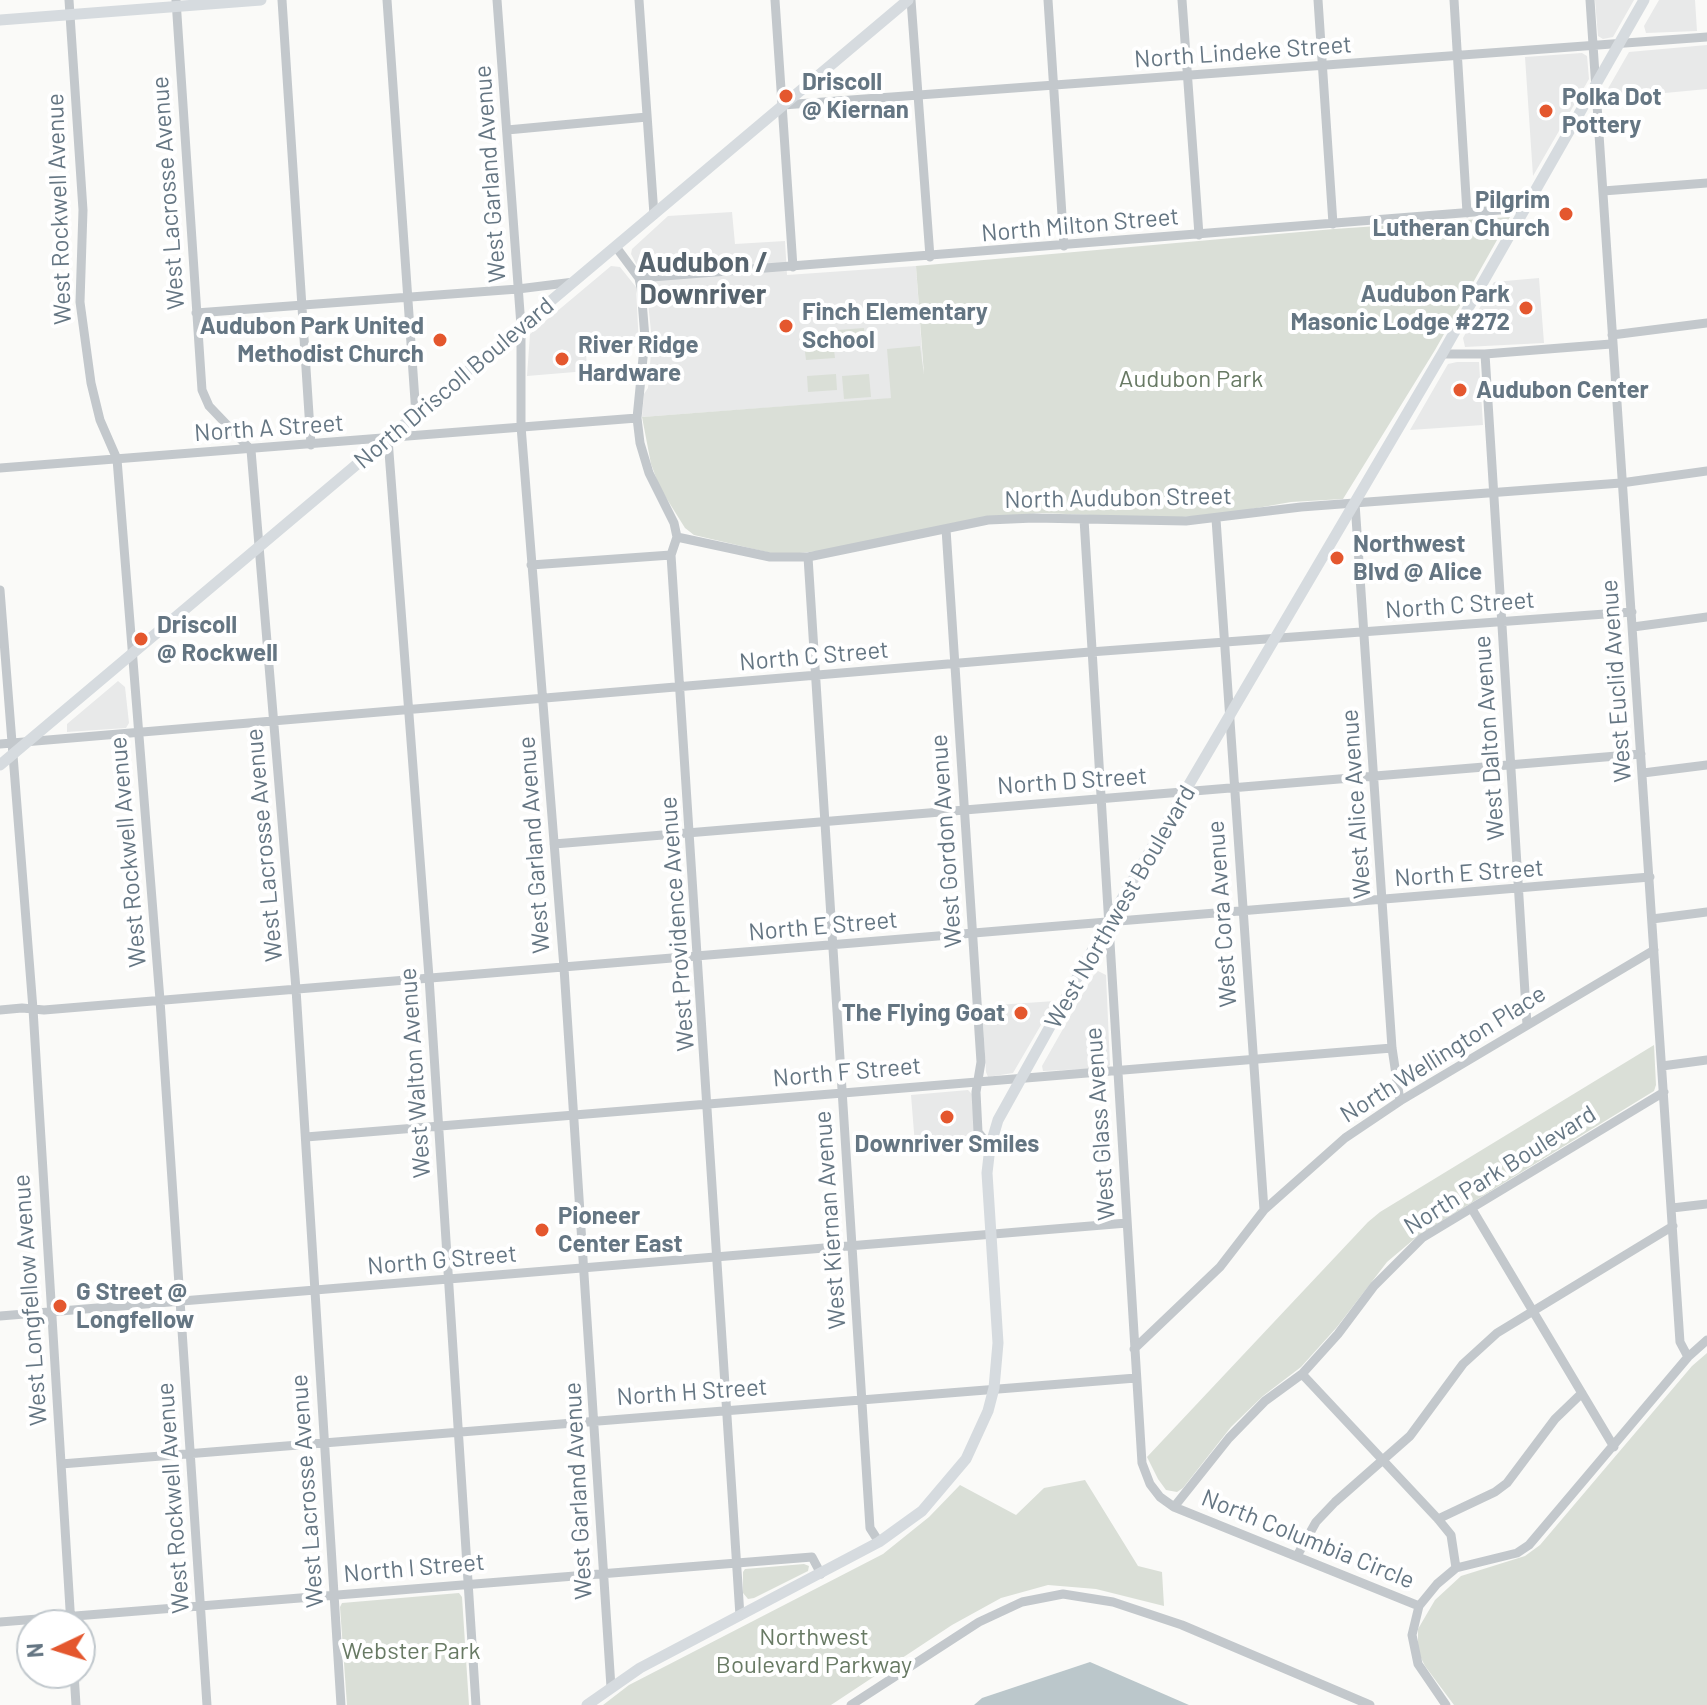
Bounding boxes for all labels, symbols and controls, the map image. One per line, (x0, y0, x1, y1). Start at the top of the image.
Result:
street label: North Lindeke Street (1133, 30, 1353, 74)
street label: West Garland Avenue (468, 64, 512, 284)
place label: Driscoll @ Kiernan (802, 68, 909, 124)
street label: West Lacrosse Avenue (145, 75, 191, 311)
place label: Polka Dot Pottery (1562, 83, 1662, 139)
marker: Driscoll @ Kiernan (777, 87, 795, 105)
street label: West Rockwell Avenue (41, 93, 77, 325)
marker: Polka Dot Pottery (1537, 102, 1555, 120)
place label: Pilgrim Lutheran Church (1373, 186, 1550, 242)
street label: North Milton Street (980, 202, 1180, 248)
marker: Pilgrim Lutheran Church (1557, 205, 1575, 223)
district label: Audubon / Downriver (638, 246, 768, 312)
place label: Audubon Park Masonic Lodge #272 (1291, 280, 1510, 336)
street label: North Driscoll Boulevard (348, 291, 560, 475)
place label: Finch Elementary School (802, 298, 988, 354)
marker: Audubon Park Masonic Lodge #272 (1517, 299, 1535, 317)
place label: Audubon Park United Methodist Church (200, 312, 424, 368)
marker: Finch Elementary School (777, 317, 795, 335)
marker: Audubon Park United Methodist Church (431, 331, 449, 349)
place label: River Ridge Hardware (578, 331, 699, 387)
marker: River Ridge Hardware (553, 350, 571, 368)
park label: Audubon Park (1119, 365, 1263, 393)
place label: Audubon Center (1476, 376, 1649, 404)
marker: Audubon Center (1451, 381, 1469, 399)
street label: North A Street (193, 408, 345, 448)
street label: North Audubon Street (1004, 482, 1232, 514)
place label: Northwest Blvd @ Alice (1353, 530, 1482, 586)
marker: Northwest Blvd @ Alice (1328, 549, 1346, 567)
street label: West Euclid Avenue (1595, 579, 1637, 783)
street label: North C Street (1384, 585, 1536, 625)
place label: Driscoll @ Rockwell (157, 611, 278, 667)
marker: Driscoll @ Rockwell (132, 630, 150, 648)
street label: North C Street (738, 635, 890, 677)
street label: West Dalton Avenue (1467, 635, 1511, 841)
street label: West Alice Avenue (1335, 708, 1377, 900)
street label: West Lacrosse Avenue (239, 727, 289, 963)
street label: West Gordon Avenue (924, 733, 968, 949)
street label: West Rockwell Avenue (104, 735, 152, 969)
street label: West Garland Avenue (512, 735, 556, 955)
street label: North D Street (996, 761, 1148, 801)
street label: West Northwest Boulevard (1039, 780, 1201, 1034)
street label: West Providence Avenue (654, 796, 700, 1052)
street label: West Cora Avenue (1201, 820, 1243, 1008)
street label: North E Street (1393, 853, 1545, 893)
street label: North E Street (747, 905, 899, 947)
street label: West Walton Avenue (393, 967, 437, 1179)
street label: North Wellington Place (1335, 979, 1551, 1129)
place label: The Flying Goat (842, 999, 1005, 1027)
marker: The Flying Goat (1012, 1004, 1030, 1022)
street label: West Glass Avenue (1079, 1026, 1121, 1222)
street label: North F Street (772, 1051, 922, 1093)
street label: North Park Boulevard (1399, 1099, 1601, 1241)
marker: Downriver Smiles (938, 1108, 956, 1126)
street label: West Kiernan Avenue (808, 1110, 852, 1330)
place label: Downriver Smiles (855, 1130, 1039, 1158)
street label: West Longfellow Avenue (7, 1173, 53, 1427)
place label: Pioneer Center East (558, 1202, 683, 1258)
marker: Pioneer Center East (533, 1221, 551, 1239)
street label: North G Street (366, 1239, 518, 1281)
place label: G Street @ Longfellow (76, 1278, 194, 1334)
marker: G Street @ Longfellow (51, 1297, 69, 1315)
street label: North H Street (616, 1372, 768, 1412)
street label: West Lacrosse Avenue (284, 1373, 330, 1609)
street label: West Garland Avenue (558, 1381, 598, 1601)
street label: West Rockwell Avenue (151, 1382, 195, 1614)
street label: North Columbia Circle (1197, 1483, 1419, 1595)
street label: North I Street (342, 1547, 486, 1589)
north arrow (16, 1609, 96, 1689)
park label: Northwest Boulevard Parkway (716, 1623, 912, 1679)
park label: Webster Park (341, 1637, 481, 1665)
text: N (21, 1642, 48, 1659)

